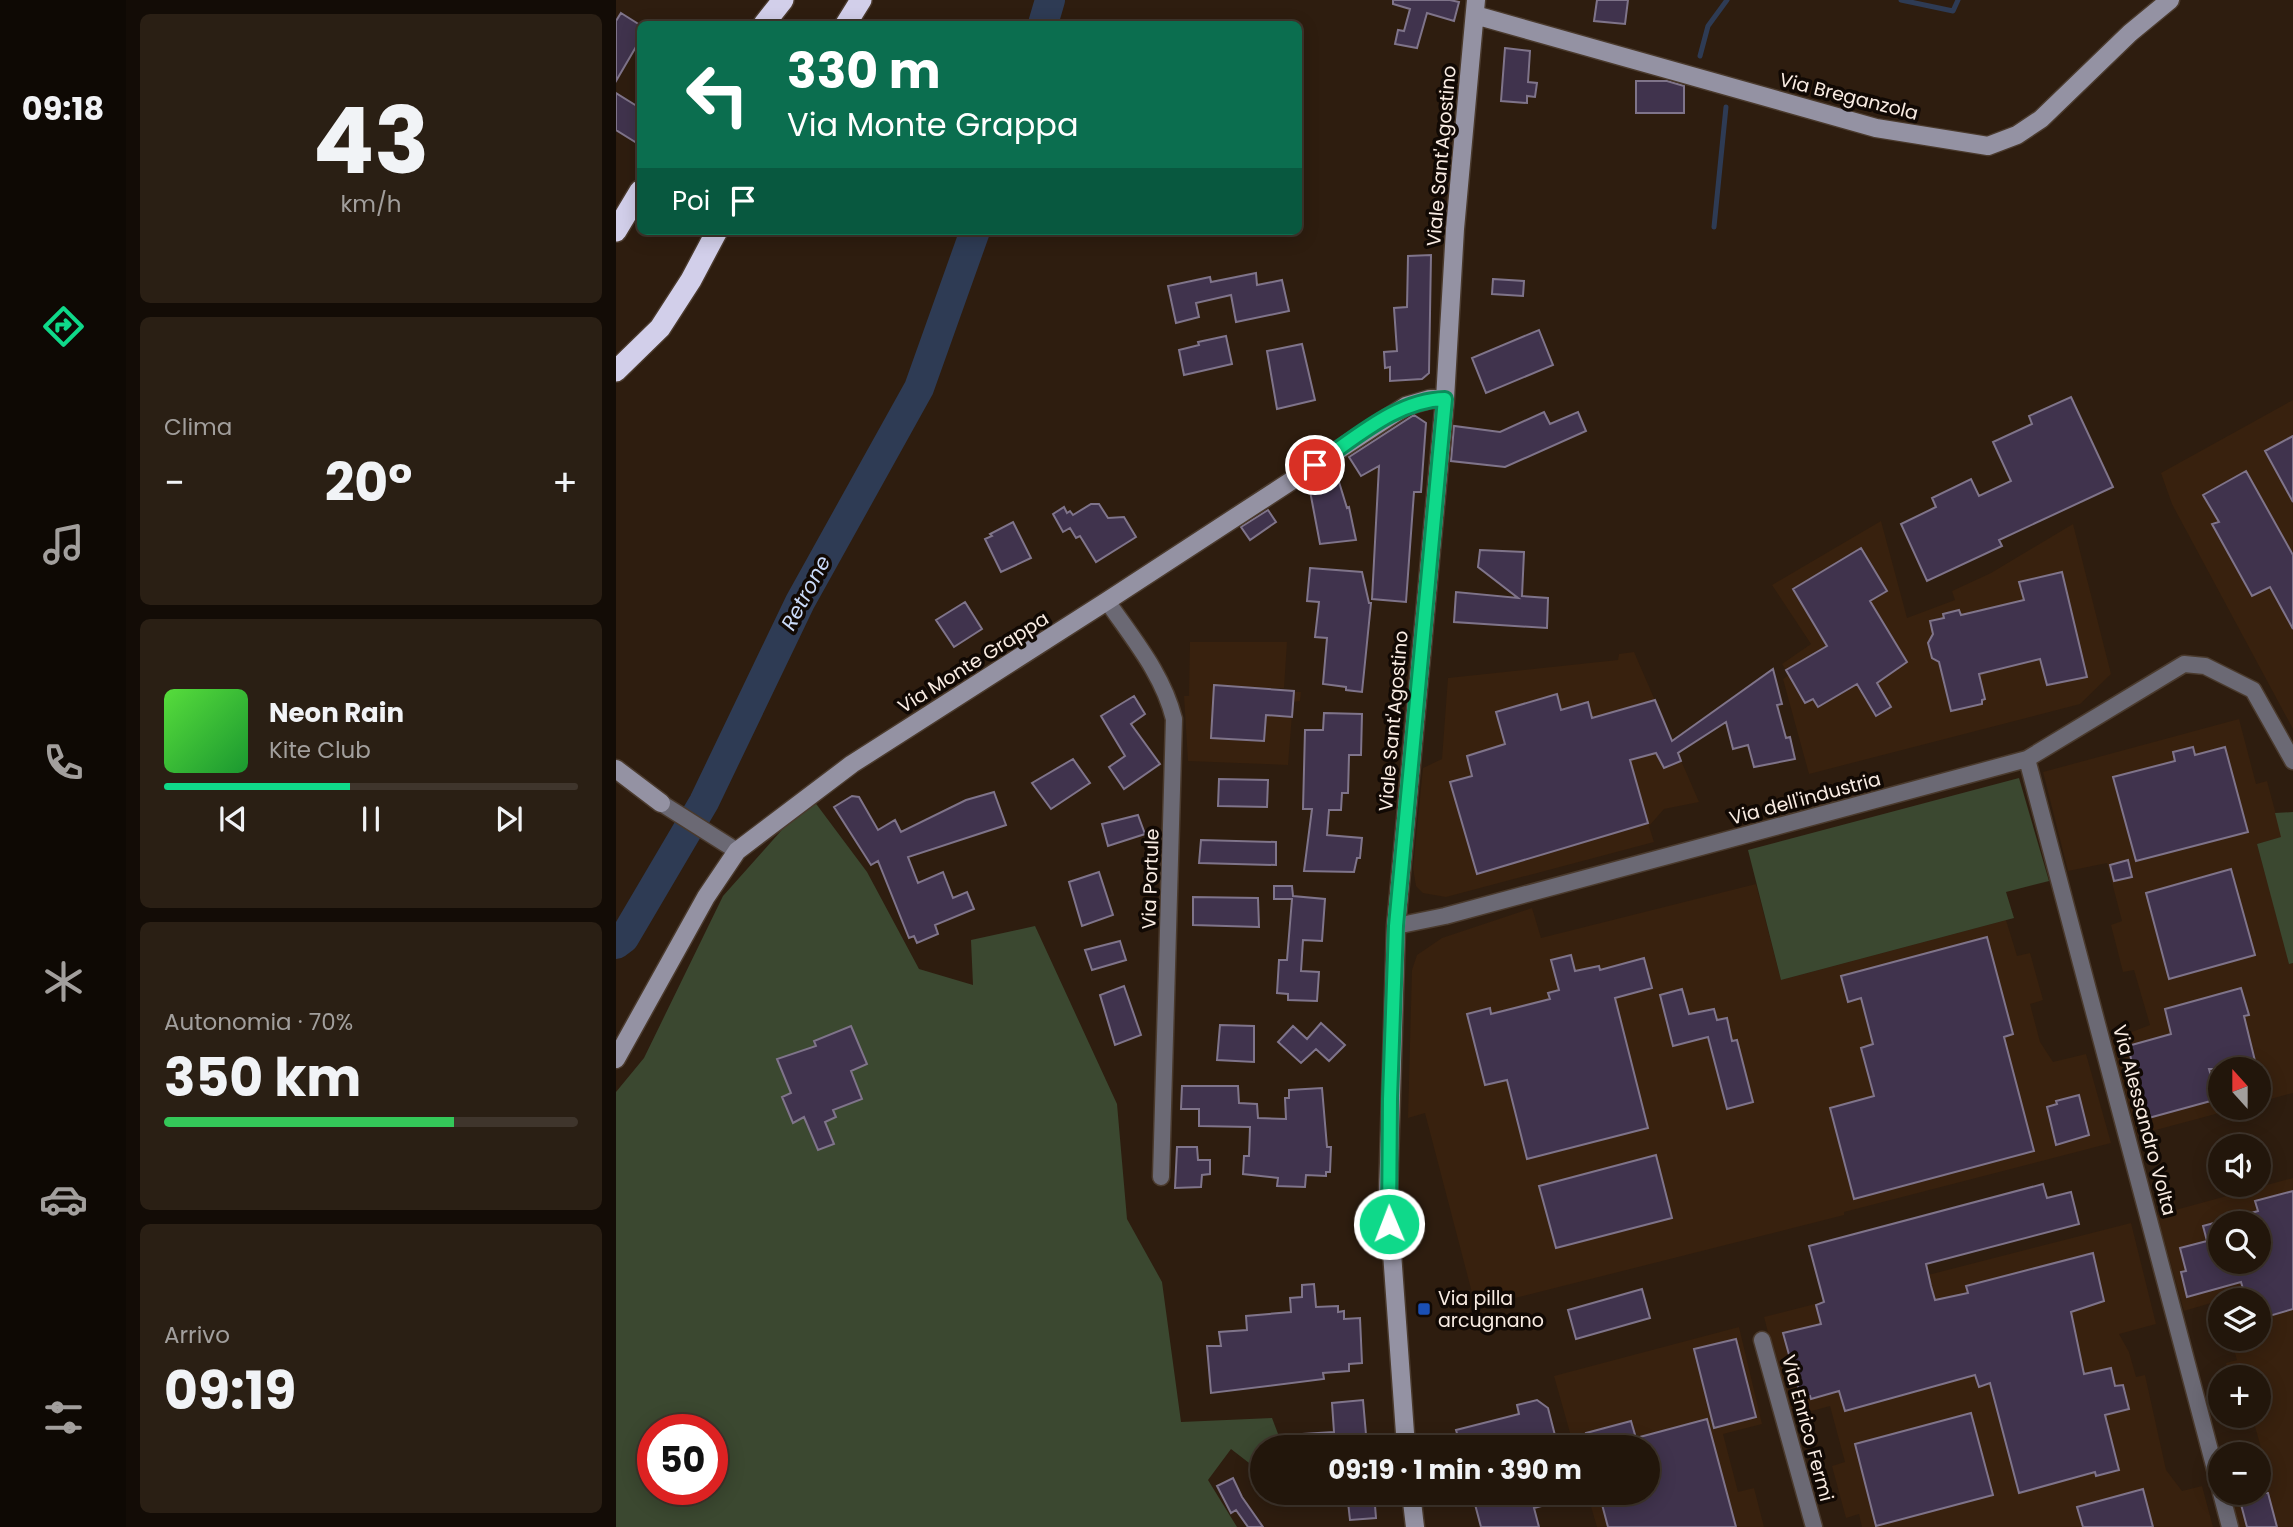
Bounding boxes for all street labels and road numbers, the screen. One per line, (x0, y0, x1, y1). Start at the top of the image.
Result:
street label: Viale Sant'Agostino (1420, 64, 1463, 248)
street label: Via Breganzola (1777, 66, 1921, 127)
street label: Via Monte Grappa (893, 605, 1054, 720)
street label: Viale Sant'Agostino (1372, 629, 1415, 813)
street label: Via dell'industria (1726, 765, 1884, 832)
street label: Via Portule (1135, 828, 1166, 930)
street label: Via Alessandro Volta (2106, 1022, 2183, 1218)
street label: Via Enrico Fermi (1775, 1352, 1840, 1504)

